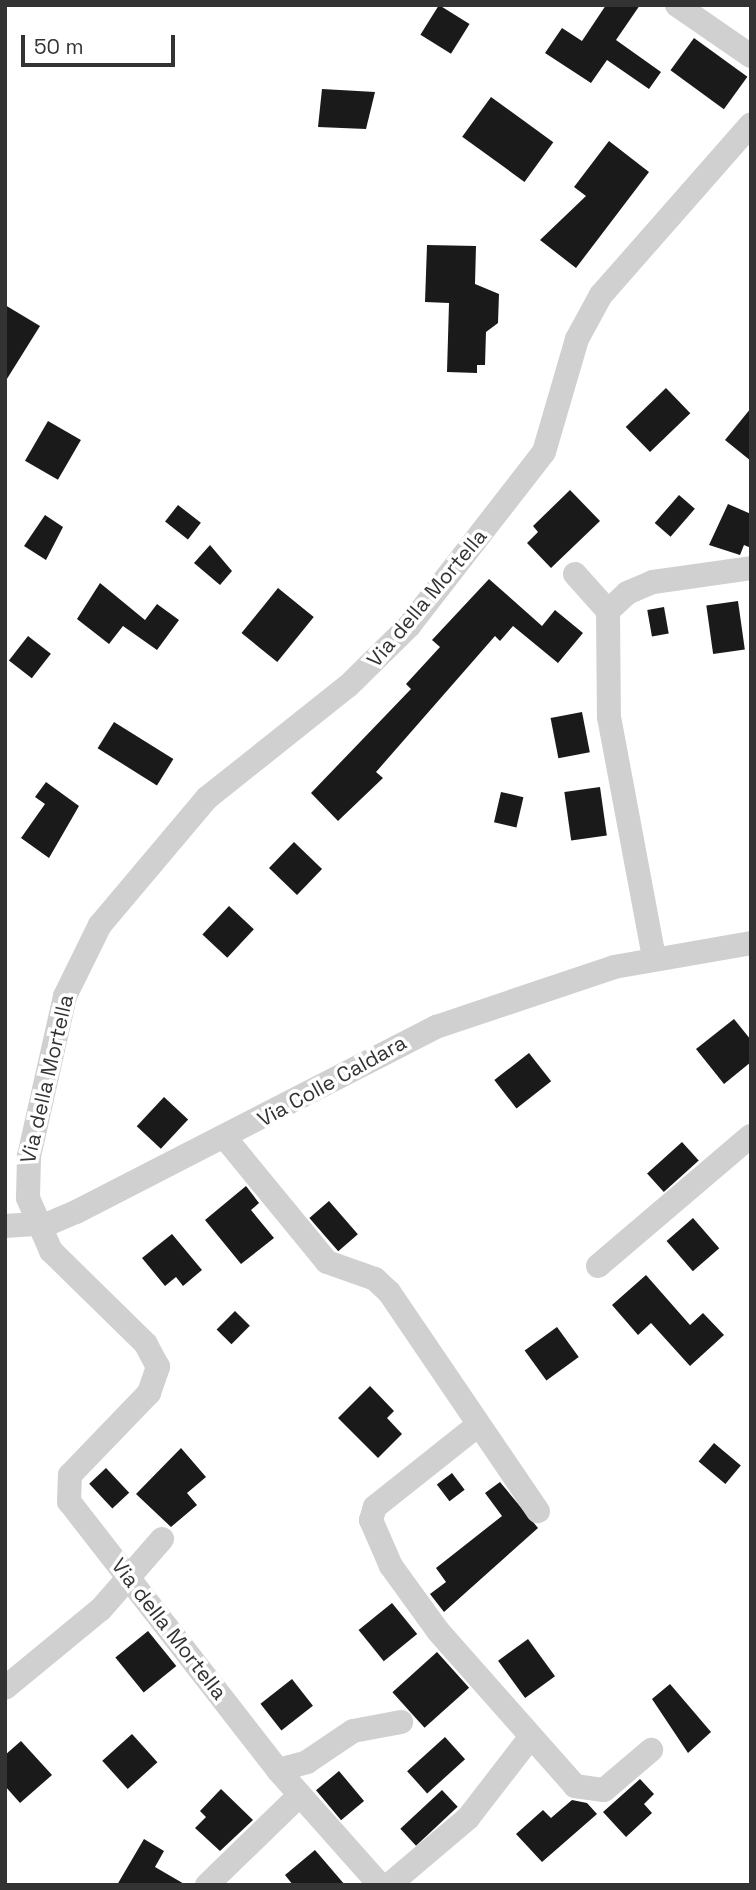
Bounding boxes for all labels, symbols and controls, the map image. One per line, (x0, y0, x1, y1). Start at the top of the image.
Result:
scale bar (24, 21, 178, 65)
text: 50 m (34, 33, 84, 60)
street label: Via della Mortella (362, 524, 492, 672)
street label: Via della Mortella (15, 992, 79, 1166)
street label: Via Colle Caldara (253, 1030, 411, 1132)
street label: Via della Mortella (106, 1553, 232, 1705)

